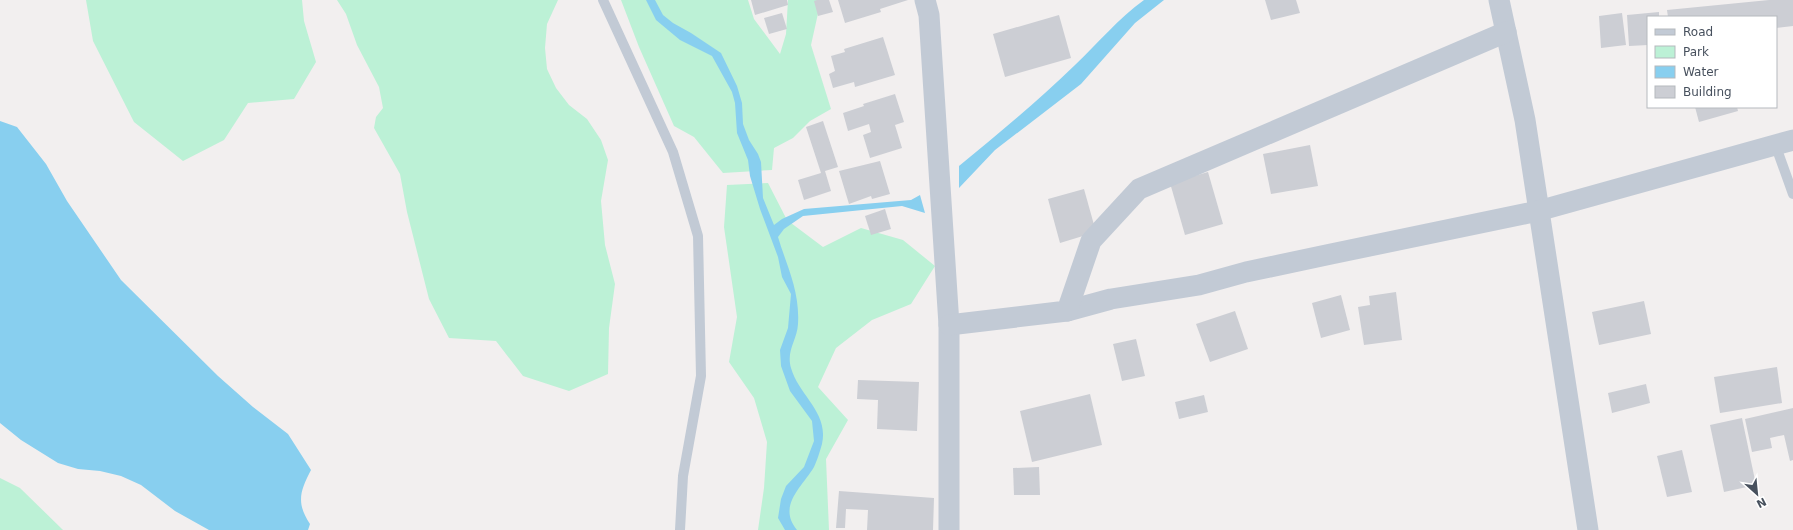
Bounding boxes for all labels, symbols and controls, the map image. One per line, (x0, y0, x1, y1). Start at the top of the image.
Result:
legend (1647, 16, 1777, 108)
text: Road (1683, 25, 1713, 39)
text: Park (1683, 45, 1709, 59)
text: Water (1683, 65, 1719, 79)
text: Building (1683, 85, 1732, 99)
north arrow (1737, 474, 1777, 514)
text: N (1754, 495, 1768, 510)

